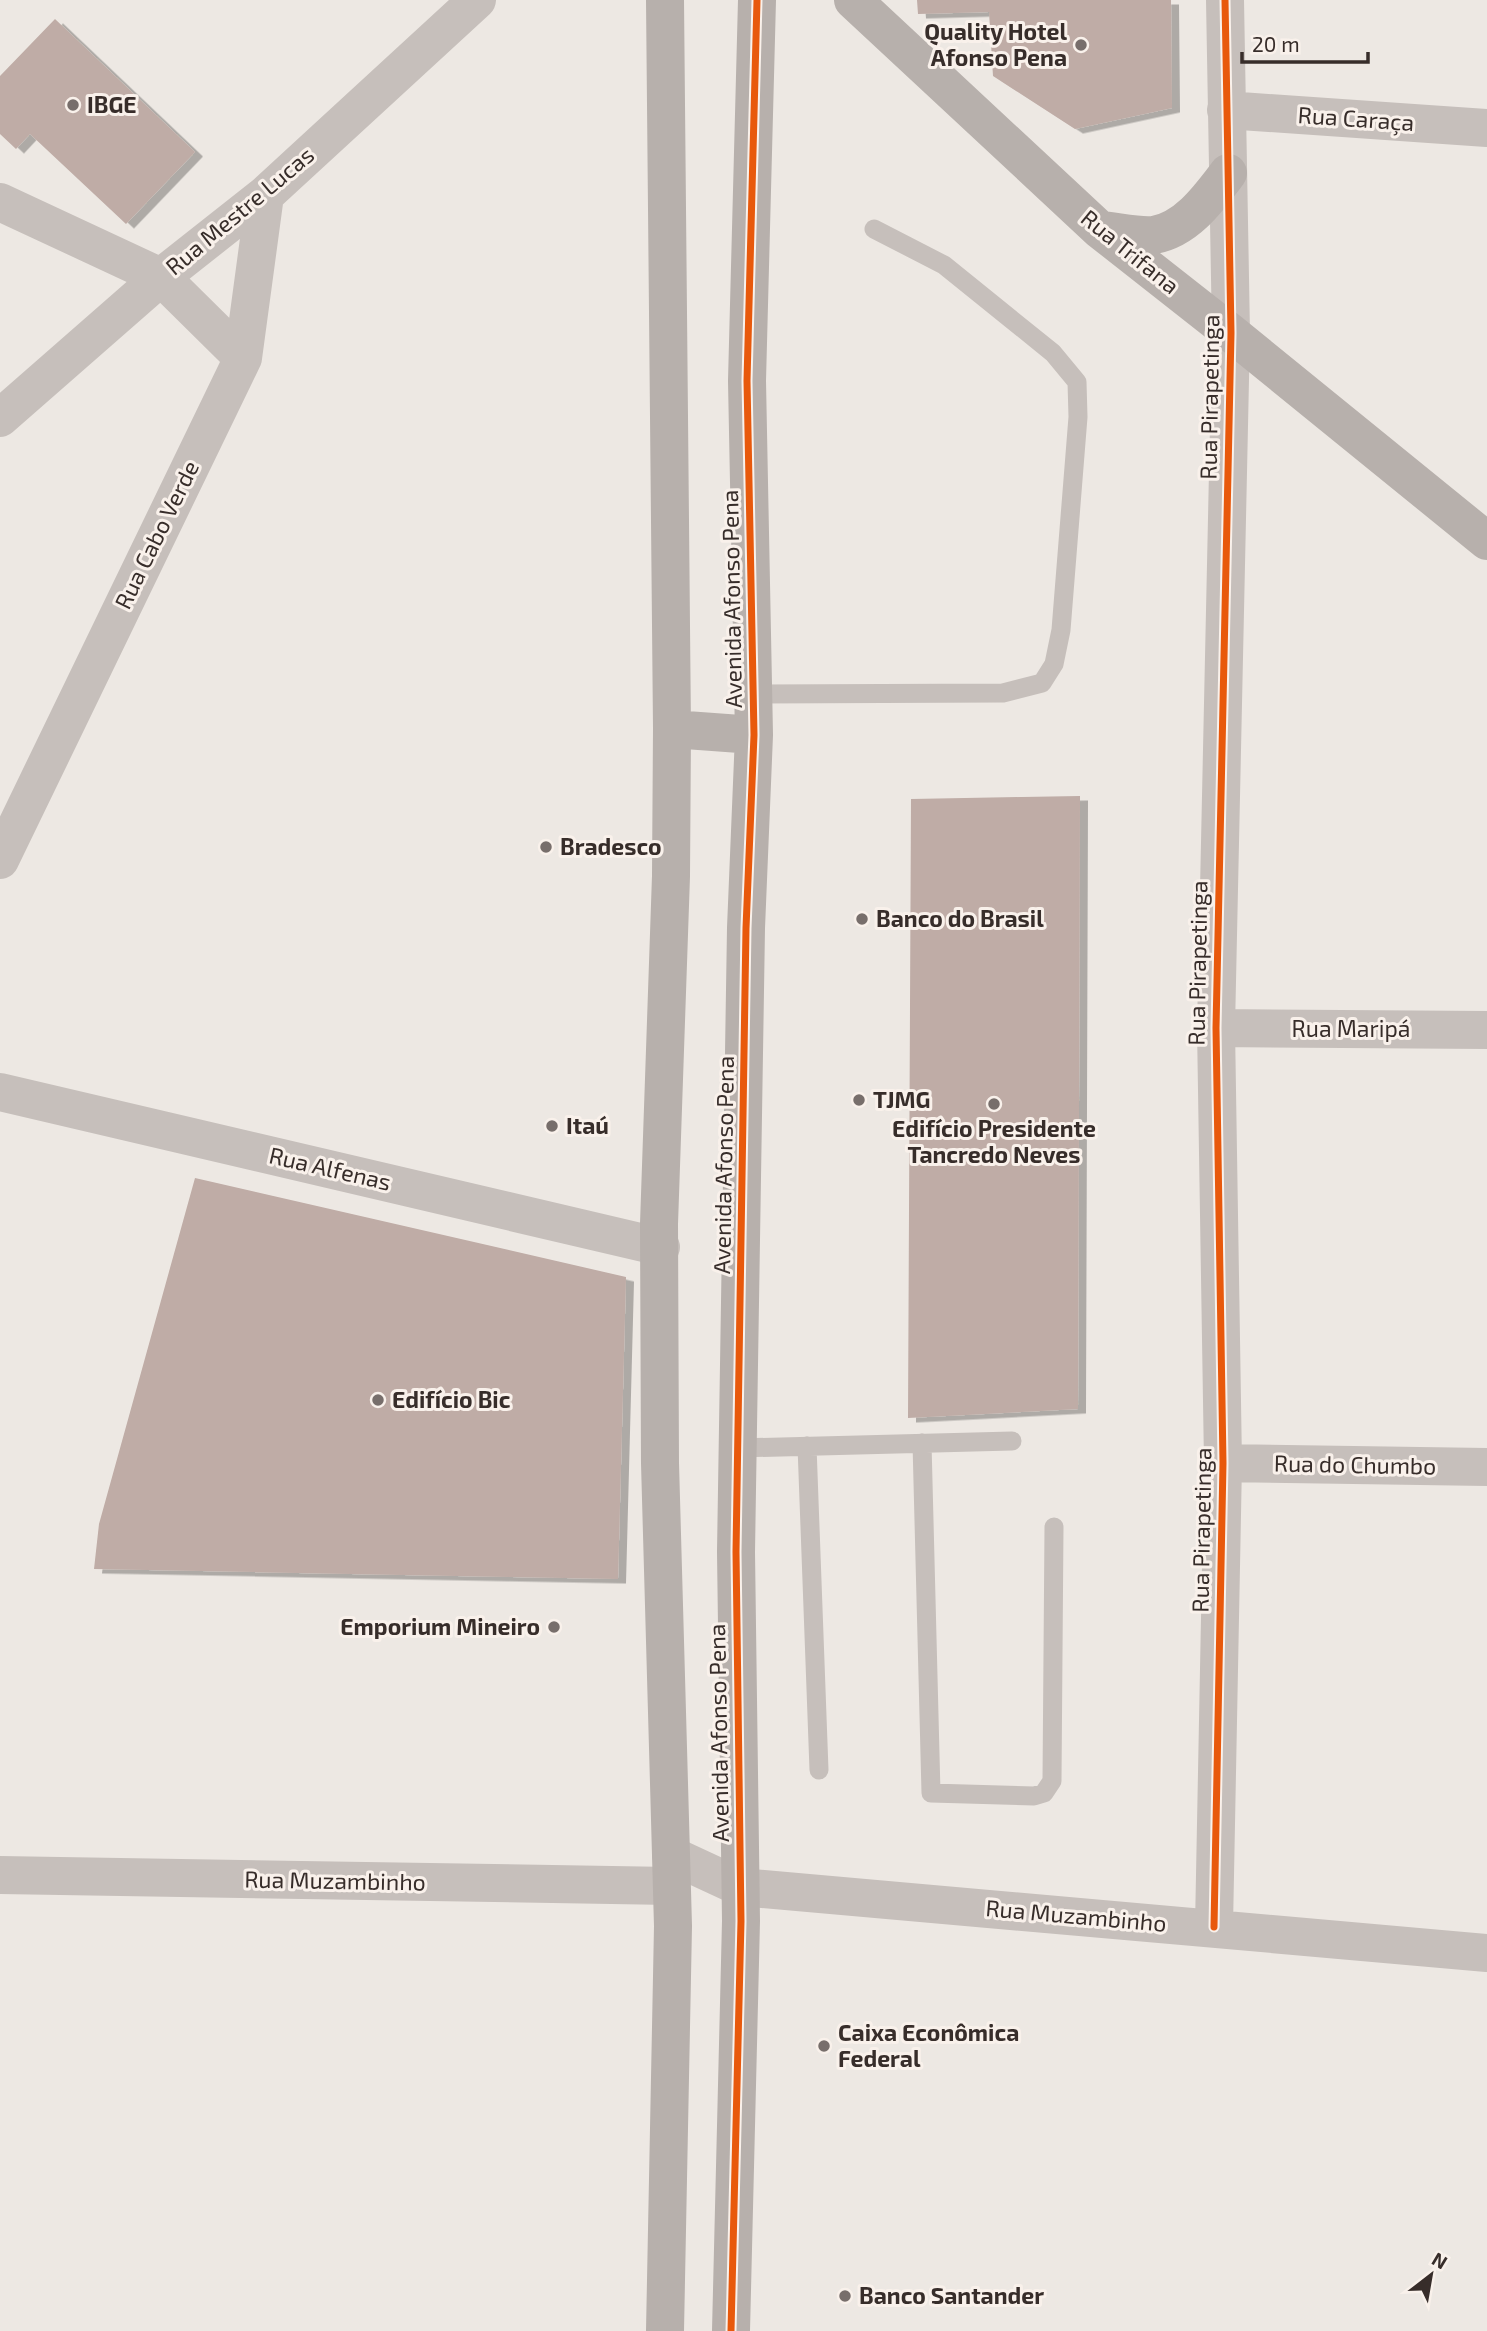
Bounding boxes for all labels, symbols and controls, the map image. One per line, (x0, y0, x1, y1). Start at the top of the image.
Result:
place label: Quality Hotel Afonso Pena (924, 17, 1067, 71)
scale bar (1242, 21, 1368, 65)
text: 20 m (1252, 31, 1300, 56)
marker: Quality Hotel Afonso Pena (1073, 37, 1089, 53)
place label: IBGE (87, 90, 137, 118)
marker: IBGE (65, 97, 81, 113)
street label: Rua Caraça (1297, 100, 1415, 137)
street label: Rua Mestre Lucas (160, 140, 319, 280)
street label: Rua Trifana (1076, 203, 1185, 299)
street label: Rua Pirapetinga (1194, 314, 1224, 480)
street label: Rua Cabo Verde (108, 456, 204, 613)
street label: Avenida Afonso Pena (715, 490, 747, 708)
place label: Bradesco (560, 832, 662, 860)
marker: Bradesco (538, 839, 554, 855)
street label: Rua Pirapetinga (1182, 880, 1212, 1046)
place label: Banco do Brasil (876, 904, 1044, 932)
marker: Banco do Brasil (854, 911, 870, 927)
street label: Rua Maripá (1292, 1014, 1410, 1042)
street label: Avenida Afonso Pena (707, 1056, 739, 1274)
place label: TJMG (873, 1085, 930, 1113)
marker: TJMG (851, 1092, 867, 1108)
marker: Edifício Presidente Tancredo Neves (986, 1096, 1002, 1112)
place label: Itaú (566, 1111, 609, 1139)
place label: Edifício Presidente Tancredo Neves (892, 1114, 1096, 1168)
marker: Itaú (544, 1118, 560, 1134)
street label: Rua Alfenas (267, 1140, 394, 1196)
place label: Edifício Bic (392, 1385, 511, 1413)
marker: Edifício Bic (370, 1392, 386, 1408)
street label: Rua Pirapetinga (1186, 1447, 1216, 1613)
street label: Rua do Chumbo (1274, 1449, 1436, 1479)
place label: Emporium Mineiro (340, 1612, 540, 1640)
marker: Emporium Mineiro (546, 1619, 562, 1635)
street label: Avenida Afonso Pena (702, 1624, 734, 1842)
street label: Rua Muzambinho (244, 1864, 426, 1896)
street label: Rua Muzambinho (984, 1893, 1168, 1937)
place label: Caixa Econômica Federal (838, 2018, 1019, 2072)
marker: Caixa Econômica Federal (816, 2038, 832, 2054)
north arrow (1396, 2240, 1466, 2310)
text: N (1428, 2247, 1452, 2273)
place label: Banco Santander (859, 2281, 1044, 2309)
marker: Banco Santander (837, 2288, 853, 2304)

